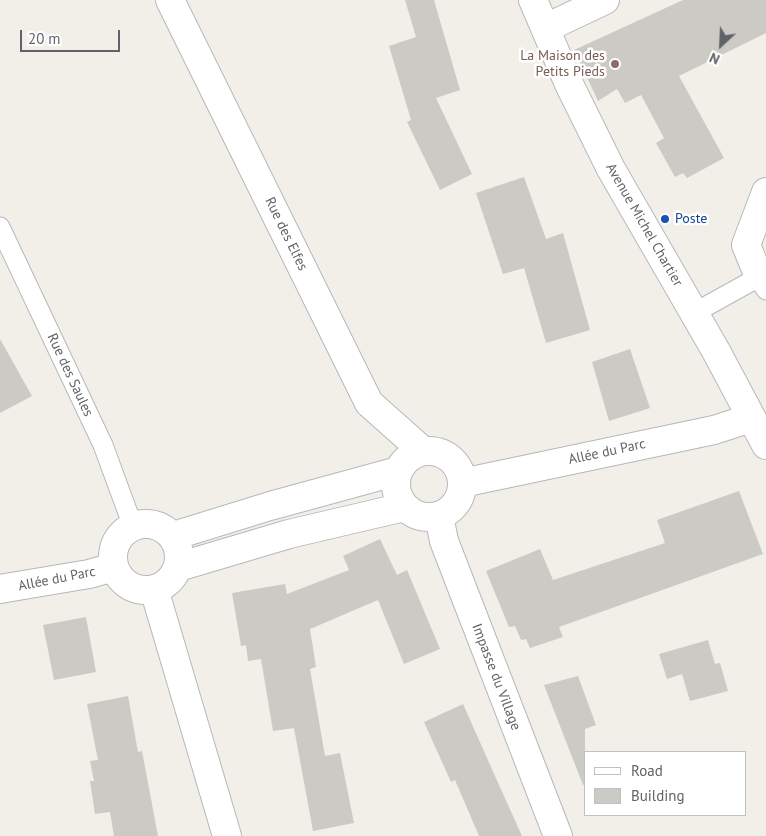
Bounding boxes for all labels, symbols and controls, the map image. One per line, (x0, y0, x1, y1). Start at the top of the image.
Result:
scale bar (22, 20, 122, 52)
north arrow (696, 20, 746, 70)
text: 20 m (28, 29, 61, 48)
place label: La Maison des Petits Pieds (520, 48, 605, 80)
text: N (707, 48, 723, 69)
marker: La Maison des Petits Pieds (609, 58, 621, 70)
street label: Avenue Michel Chartier (602, 160, 686, 290)
street label: Rue des Elfes (261, 194, 311, 274)
place label: Poste (675, 211, 707, 227)
marker: Poste (659, 213, 671, 225)
street label: Rue des Saules (43, 331, 97, 419)
street label: Allée du Parc (567, 436, 647, 468)
street label: Allée du Parc (17, 563, 97, 595)
street label: Impasse du Village (468, 621, 524, 733)
legend (584, 751, 746, 816)
text: Road (631, 761, 663, 780)
text: Building (631, 786, 685, 805)

